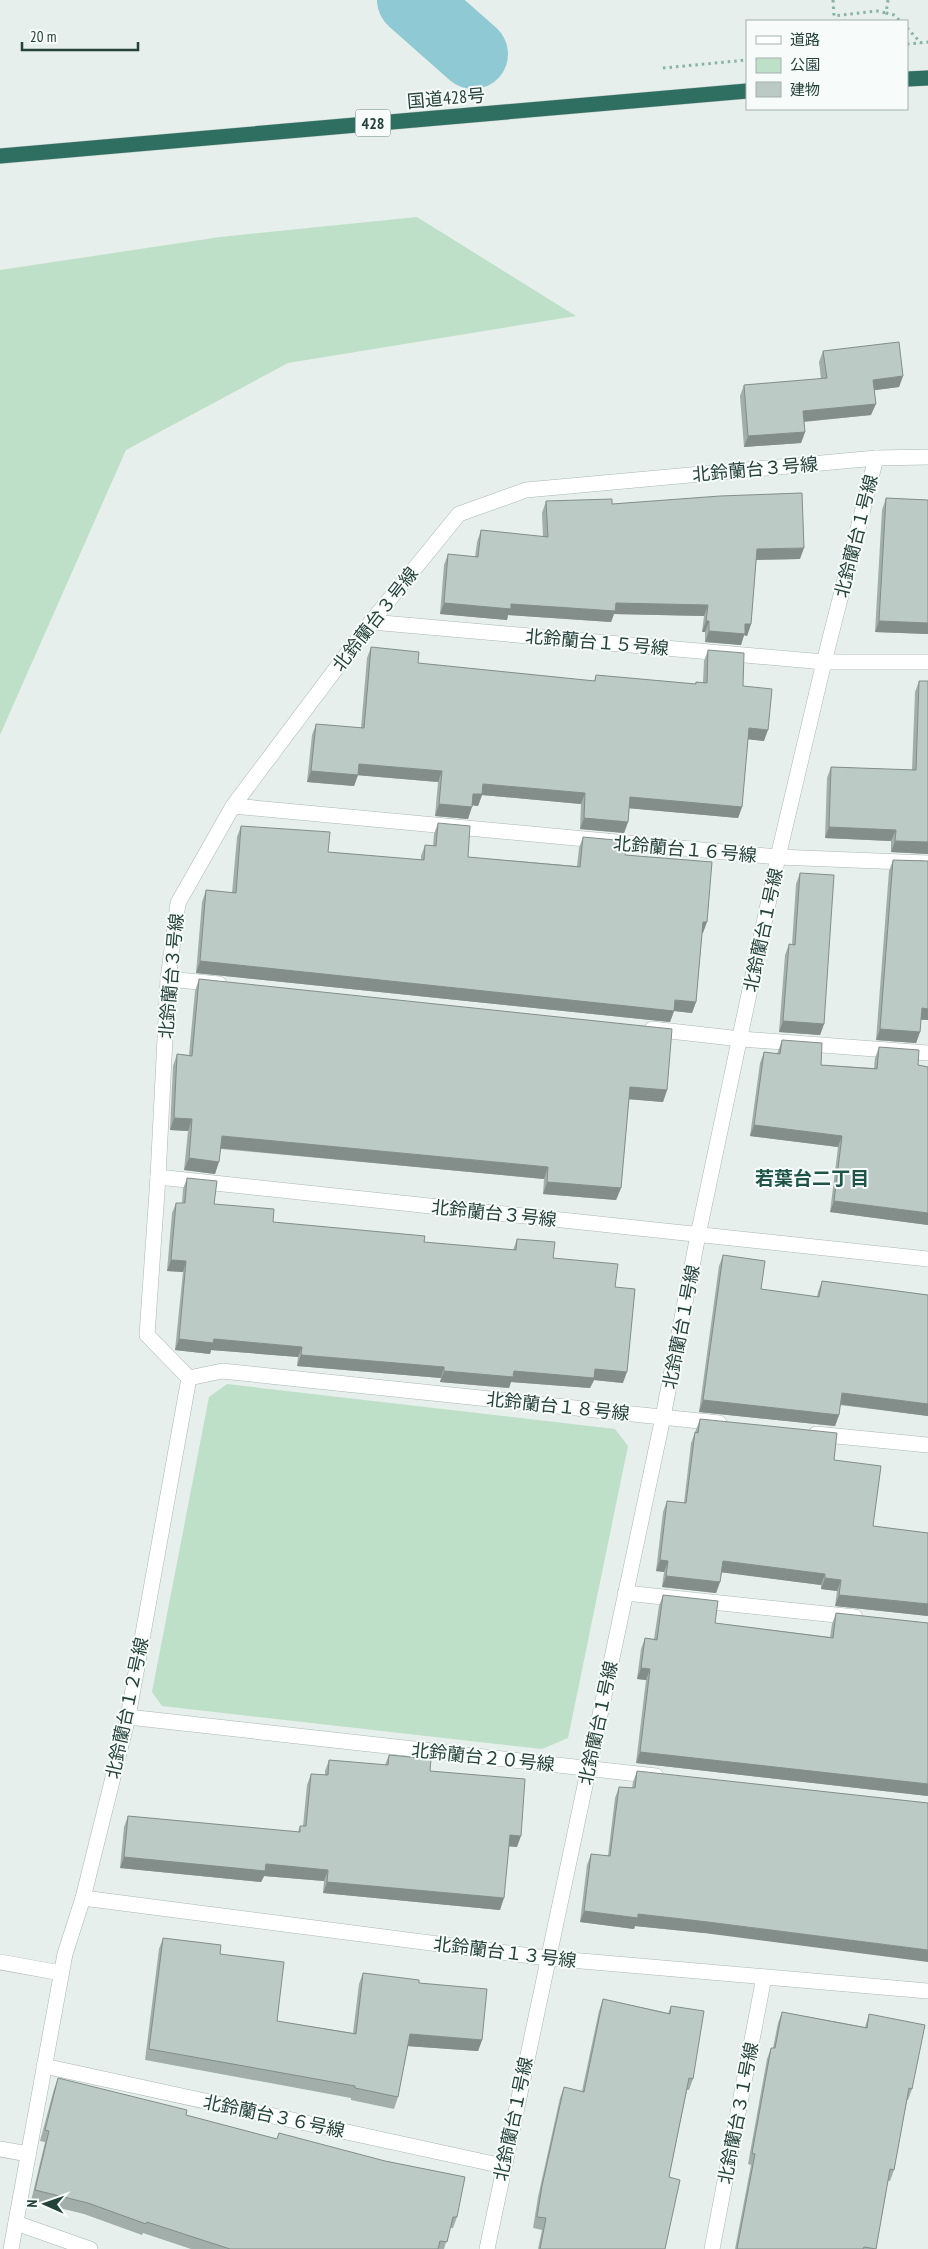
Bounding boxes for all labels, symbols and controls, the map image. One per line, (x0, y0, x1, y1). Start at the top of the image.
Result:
scale bar (22, 20, 139, 52)
legend (746, 20, 908, 110)
text: 20 m (30, 27, 56, 46)
text: 道路 (790, 30, 820, 49)
text: 公園 (790, 55, 820, 74)
text: 建物 (790, 80, 820, 99)
street label: 国道428号 (406, 83, 486, 113)
road number: 428 (356, 110, 390, 136)
street label: 北鈴蘭台３号線 (691, 452, 819, 486)
street label: 北鈴蘭台１号線 (830, 472, 882, 600)
street label: 北鈴蘭台３号線 (327, 562, 423, 676)
street label: 北鈴蘭台１５号線 (524, 624, 670, 660)
street label: 北鈴蘭台１６号線 (612, 831, 758, 867)
street label: 北鈴蘭台１号線 (739, 866, 787, 994)
street label: 北鈴蘭台３号線 (154, 912, 188, 1040)
district label: 若葉台二丁目 (755, 1166, 869, 1190)
street label: 北鈴蘭台３号線 (430, 1195, 558, 1231)
street label: 北鈴蘭台１号線 (658, 1263, 704, 1391)
street label: 北鈴蘭台１８号線 (485, 1387, 631, 1425)
street label: 北鈴蘭台１２号線 (101, 1635, 153, 1781)
street label: 北鈴蘭台１号線 (574, 1659, 622, 1787)
street label: 北鈴蘭台２０号線 (410, 1738, 556, 1776)
street label: 北鈴蘭台１３号線 (432, 1932, 578, 1972)
street label: 北鈴蘭台３１号線 (713, 2040, 763, 2186)
street label: 北鈴蘭台１号線 (489, 2055, 537, 2183)
street label: 北鈴蘭台３６号線 (201, 2090, 347, 2142)
north arrow (20, 2179, 70, 2229)
text: N (23, 2199, 41, 2208)

